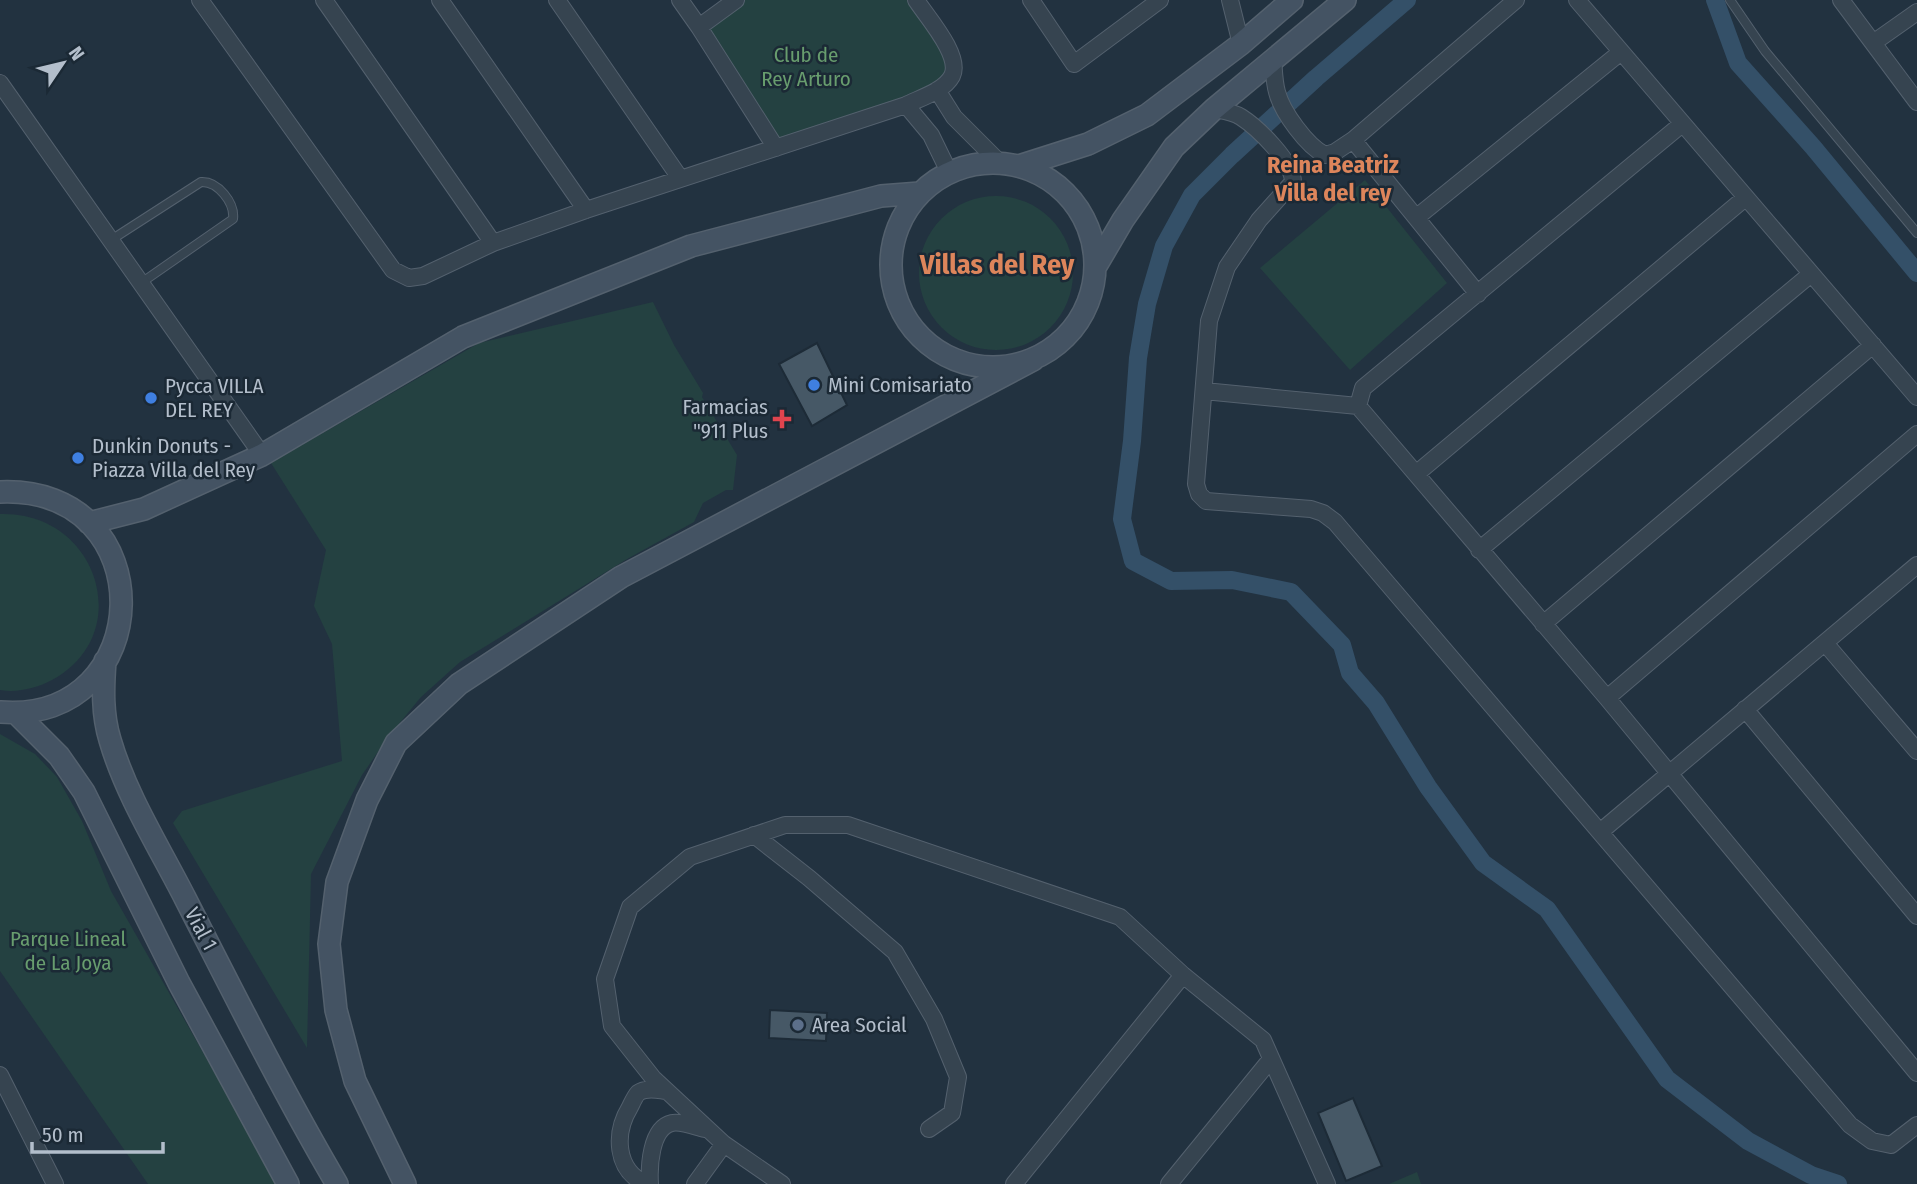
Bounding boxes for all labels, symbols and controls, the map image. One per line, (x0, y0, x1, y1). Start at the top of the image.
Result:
north arrow (28, 28, 98, 98)
text: N (64, 42, 89, 65)
park label: Club de Rey Arturo (761, 42, 851, 92)
district label: Reina Beatriz Villa del rey (1267, 151, 1399, 207)
district label: Villas del Rey (919, 248, 1075, 281)
place label: Mini Comisariato (828, 372, 972, 398)
place label: Pycca VILLA DEL REY (165, 373, 264, 423)
marker: Mini Comisariato (806, 377, 822, 393)
marker: Pycca VILLA DEL REY (143, 390, 159, 406)
place label: Farmacias "911 Plus (683, 394, 768, 444)
marker: Farmacias "911 Plus (774, 411, 790, 427)
place label: Dunkin Donuts - Piazza Villa del Rey (92, 433, 256, 483)
marker: Dunkin Donuts - Piazza Villa del Rey (70, 450, 86, 466)
street label: Vial 1 (179, 903, 223, 955)
park label: Parque Lineal de La Joya (10, 926, 126, 976)
place label: Area Social (812, 1012, 907, 1038)
marker: Area Social (790, 1017, 806, 1033)
scale bar (32, 1110, 163, 1154)
text: 50 m (42, 1122, 84, 1148)

